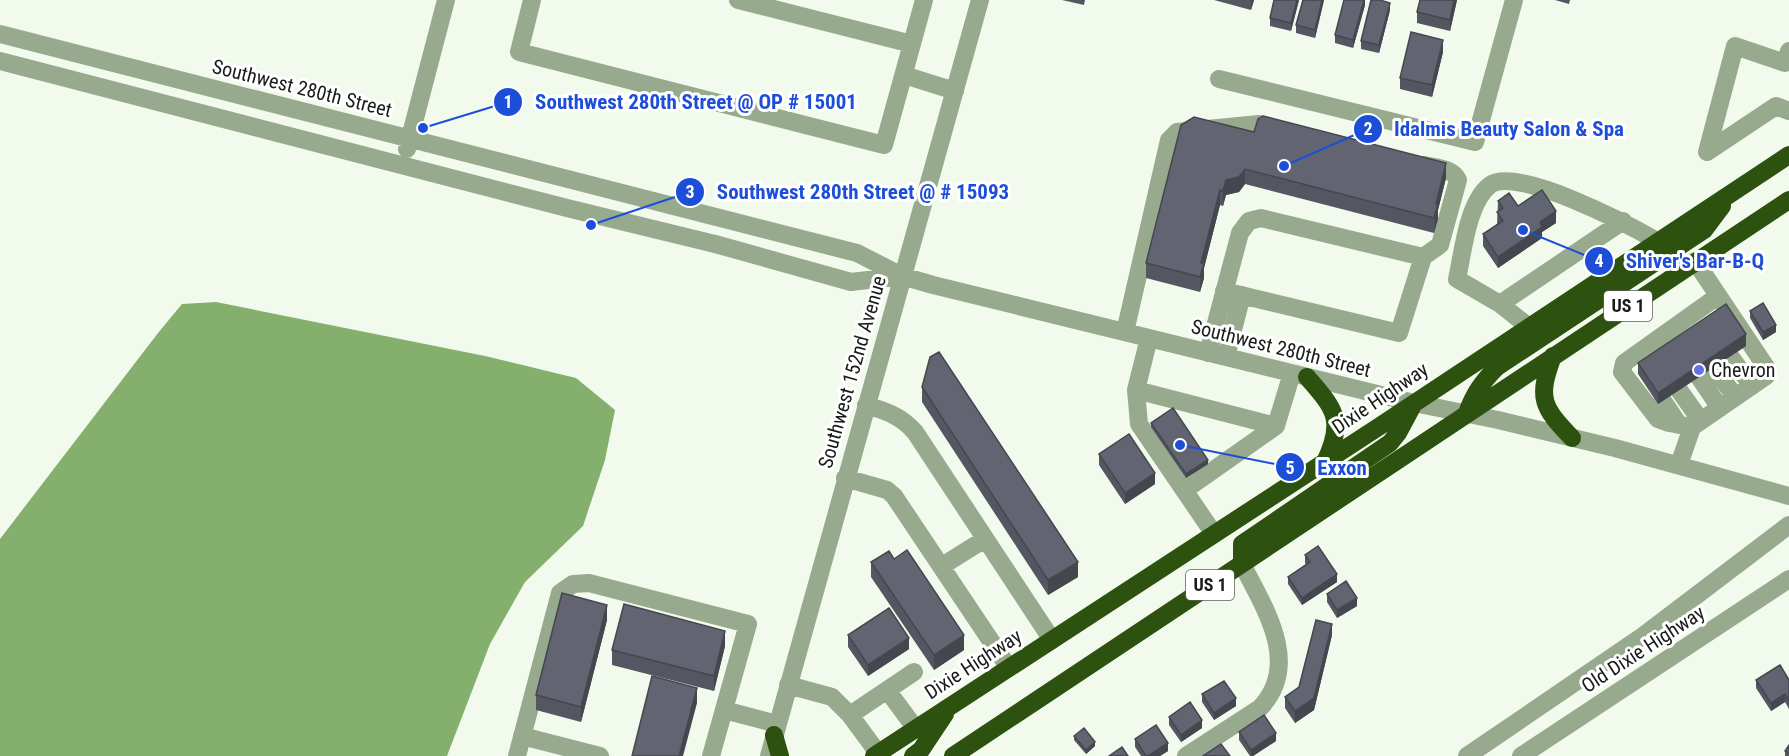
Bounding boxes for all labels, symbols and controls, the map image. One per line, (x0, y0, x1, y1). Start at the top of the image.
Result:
street label: Southwest 280th Street (210, 54, 394, 122)
callout: Southwest 280th Street @ OP # 15001 (493, 82, 869, 121)
text: Southwest 280th Street @ OP # 15001 (535, 90, 857, 114)
text: 1 (503, 91, 513, 112)
callout: Idalmis Beauty Salon & Spa (1353, 109, 1636, 148)
text: Idalmis Beauty Salon & Spa (1394, 117, 1624, 141)
text: 2 (1363, 118, 1373, 139)
callout: Southwest 280th Street @ # 15093 (675, 173, 1021, 212)
text: Southwest 280th Street @ # 15093 (717, 180, 1009, 204)
text: 3 (685, 181, 695, 202)
callout: Shiver's Bar-B-Q (1584, 241, 1776, 280)
text: Shiver's Bar-B-Q (1626, 249, 1764, 273)
text: 4 (1594, 250, 1604, 271)
street label: Southwest 152nd Avenue (813, 273, 891, 471)
road number: US 1 (1604, 291, 1652, 321)
street label: Southwest 280th Street (1189, 314, 1373, 382)
street label: Dixie Highway (1327, 357, 1433, 439)
place label: Chevron (1711, 358, 1775, 382)
marker: Chevron (1692, 363, 1706, 377)
callout: Exxon (1275, 448, 1379, 487)
text: Exxon (1317, 456, 1367, 480)
text: 5 (1285, 457, 1295, 478)
road number: US 1 (1186, 570, 1234, 600)
street label: Old Dixie Highway (1577, 600, 1709, 698)
street label: Dixie Highway (920, 624, 1026, 704)

